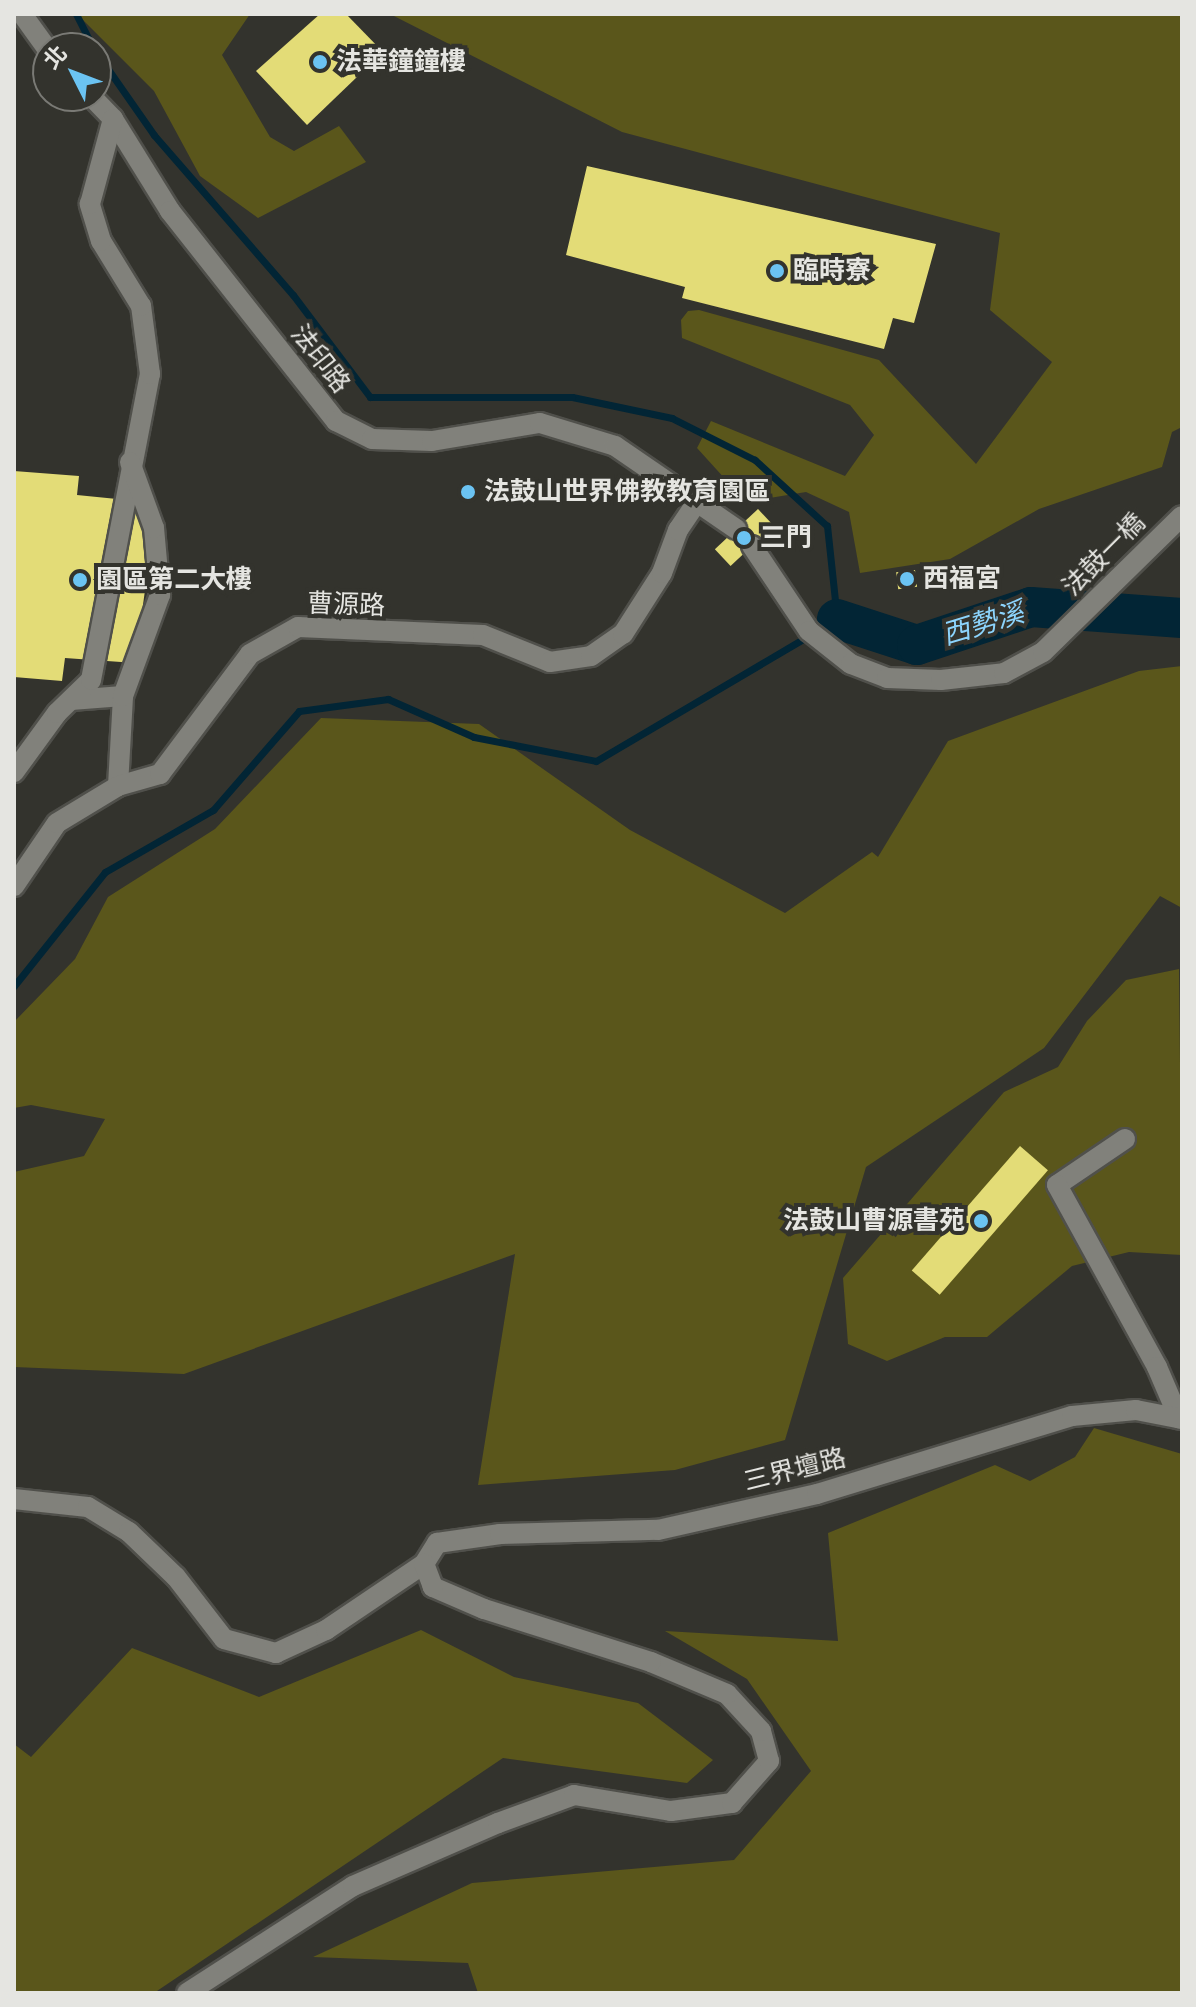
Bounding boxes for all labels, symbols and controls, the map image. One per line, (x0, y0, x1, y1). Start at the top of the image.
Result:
north arrow (32, 32, 112, 112)
text: 北 (39, 40, 73, 74)
place label: 法華鐘鐘樓 (336, 46, 466, 78)
marker: 法華鐘鐘樓 (311, 53, 329, 71)
place label: 臨時寮 (793, 255, 871, 287)
marker: 臨時寮 (768, 262, 786, 280)
street label: 法印路 (284, 319, 356, 399)
place label: 法鼓山世界佛教教育園區 (484, 476, 770, 508)
marker: 法鼓山世界佛教教育園區 (459, 483, 477, 501)
street label: 法鼓一橋 (1056, 507, 1152, 603)
place label: 三門 (760, 522, 812, 554)
marker: 三門 (735, 529, 753, 547)
place label: 西福宮 (923, 563, 1001, 595)
place label: 園區第二大樓 (96, 564, 252, 596)
marker: 西福宮 (898, 570, 916, 588)
marker: 園區第二大樓 (71, 571, 89, 589)
street label: 曹源路 (306, 588, 386, 622)
water label: 西勢溪 (938, 596, 1028, 652)
place label: 法鼓山曹源書苑 (783, 1205, 965, 1237)
marker: 法鼓山曹源書苑 (972, 1212, 990, 1230)
street label: 三界壇路 (741, 1442, 849, 1498)

